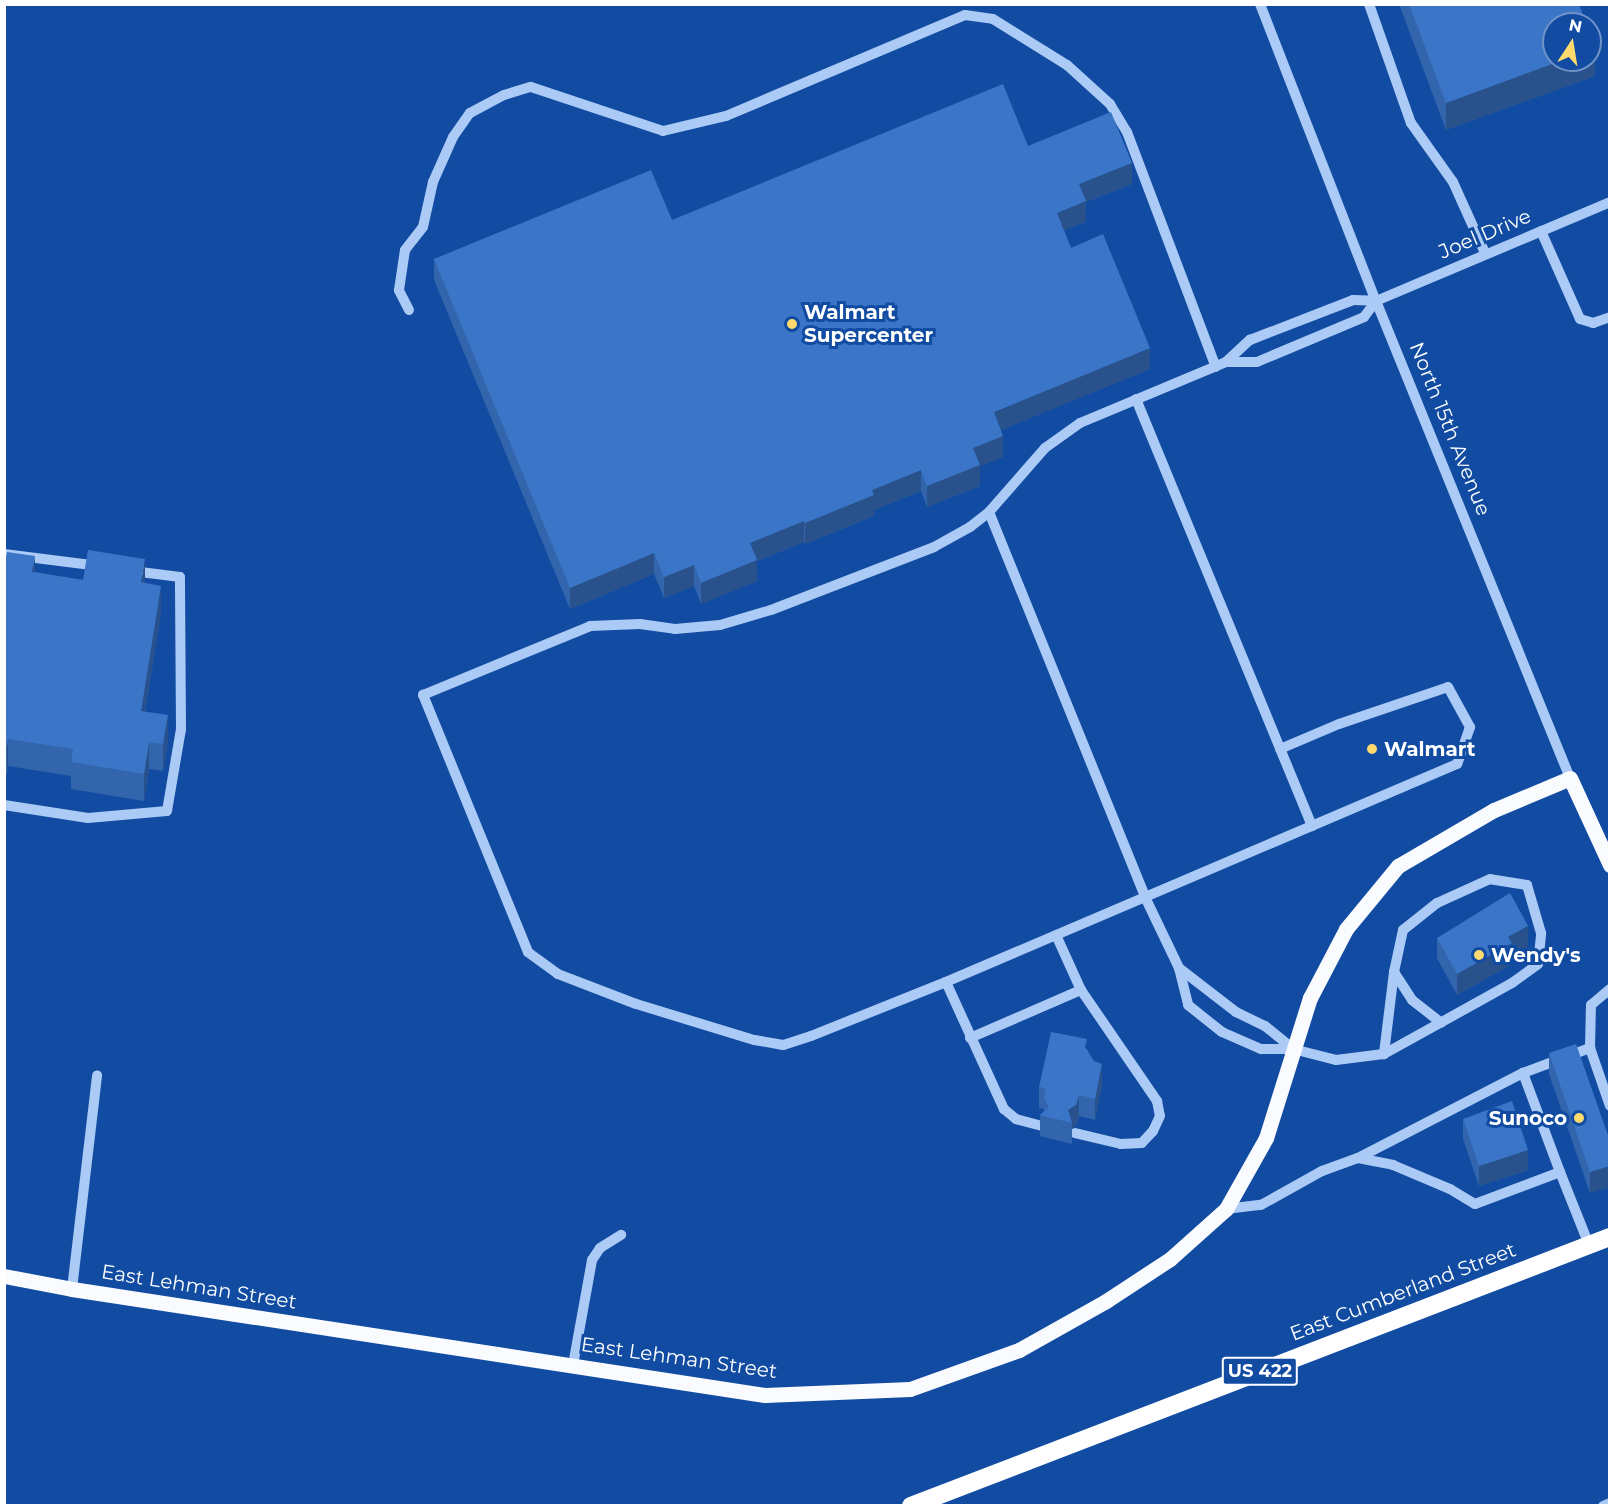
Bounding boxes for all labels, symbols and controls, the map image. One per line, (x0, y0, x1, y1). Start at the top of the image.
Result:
north arrow (1542, 12, 1602, 72)
text: N (1567, 15, 1584, 36)
street label: Joel Drive (1435, 204, 1535, 264)
place label: Walmart Supercenter (804, 300, 933, 347)
marker: Walmart Supercenter (785, 317, 799, 331)
street label: North 15th Avenue (1404, 339, 1496, 519)
place label: Walmart (1384, 737, 1475, 761)
marker: Walmart (1365, 742, 1379, 756)
place label: Wendy's (1491, 943, 1581, 967)
marker: Wendy's (1472, 948, 1486, 962)
place label: Sunoco (1489, 1106, 1567, 1130)
marker: Sunoco (1572, 1111, 1586, 1125)
street label: East Cumberland Street (1287, 1238, 1519, 1346)
street label: East Lehman Street (100, 1260, 298, 1314)
street label: East Lehman Street (579, 1332, 779, 1384)
road number: US 422 (1221, 1356, 1299, 1386)

